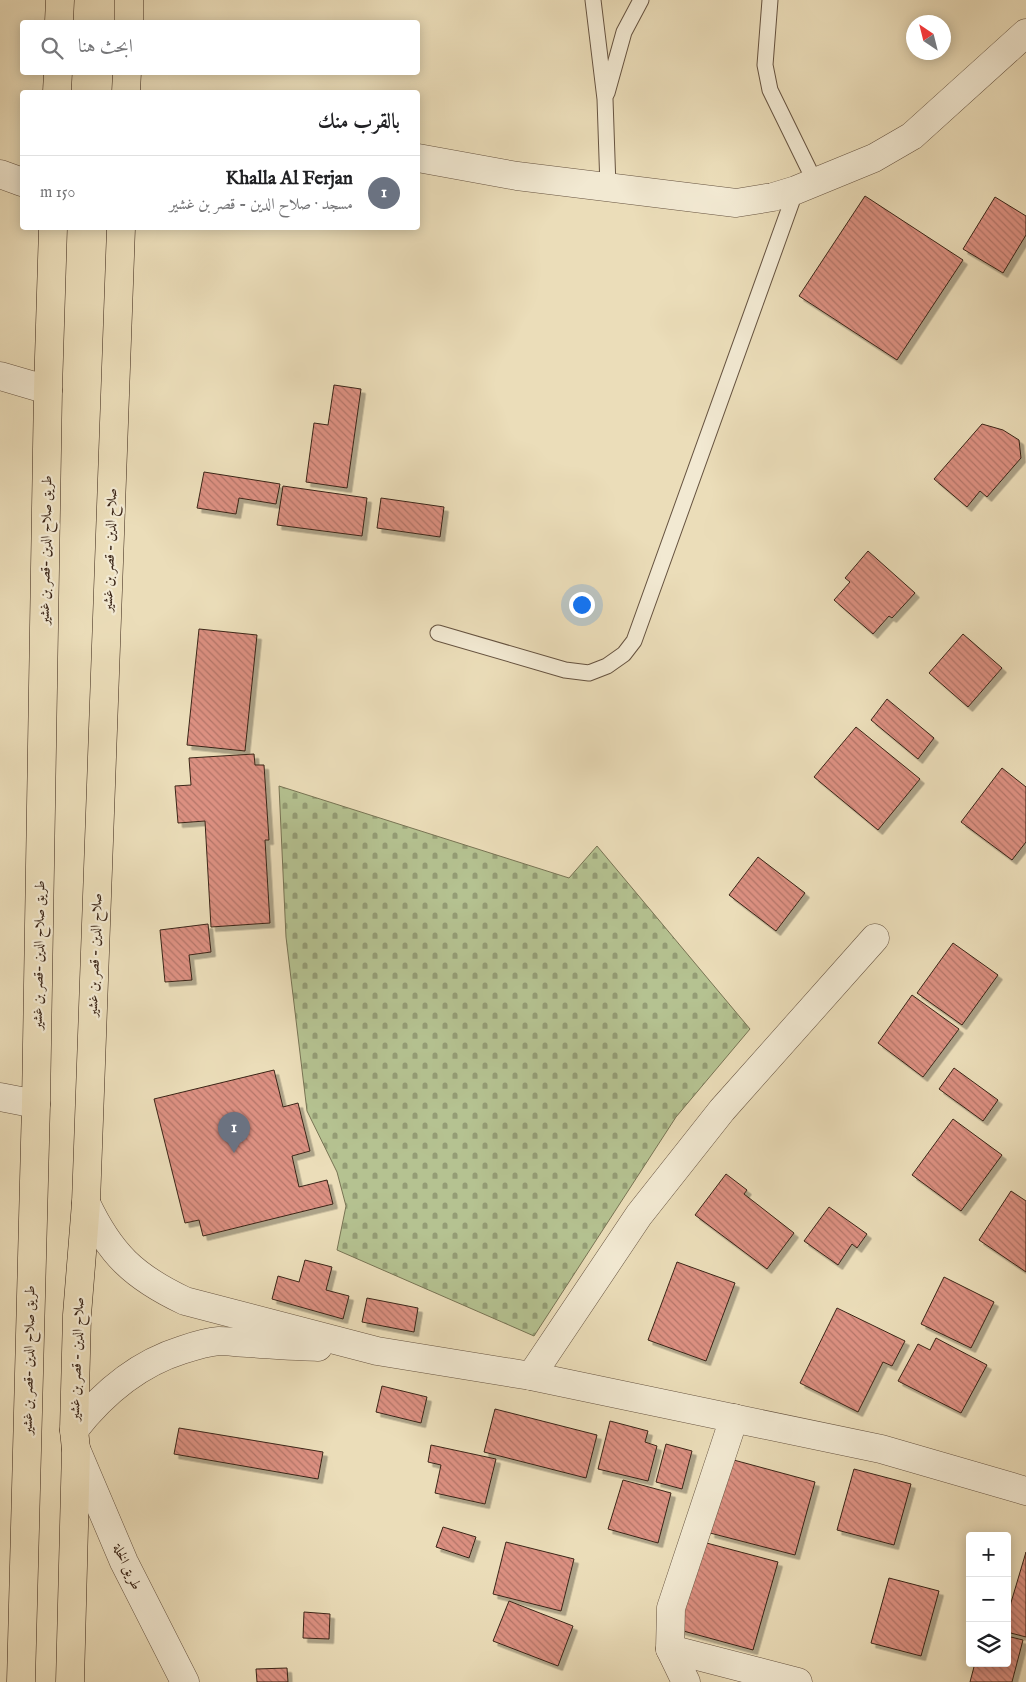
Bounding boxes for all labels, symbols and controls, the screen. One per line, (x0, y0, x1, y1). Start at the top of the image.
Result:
north arrow (906, 15, 951, 60)
search box (20, 20, 420, 75)
icon: search (38, 34, 66, 62)
text: ابحث هنا (78, 35, 133, 59)
text: بالقرب منك (318, 109, 400, 136)
text: Khalla Al Ferjan (226, 167, 353, 191)
text: 150 m (40, 183, 75, 203)
text: 1 (381, 183, 387, 203)
text: مسجد · صلاح الدين - قصر بن غشير (169, 195, 353, 215)
street label: طريق صلاح الدين -قصر بن غشير (36, 475, 59, 627)
street label: صلاح الدين - قصر بن غشير (99, 488, 124, 614)
your location (569, 592, 595, 618)
street label: طريق صلاح الدين -قصر بن غشير (29, 880, 52, 1032)
street label: صلاح الدين - قصر بن غشير (84, 893, 109, 1019)
pin: 1 (218, 1112, 250, 1153)
street label: طريق صلاح الدين -قصر بن غشير (19, 1285, 42, 1437)
street label: صلاح الدين - قصر بن غشير (66, 1297, 91, 1423)
map controls (966, 1532, 1011, 1667)
button: + (966, 1532, 1011, 1577)
street label: طريق الخلة (108, 1540, 145, 1593)
button: − (966, 1577, 1011, 1622)
button: layers (966, 1622, 1011, 1667)

